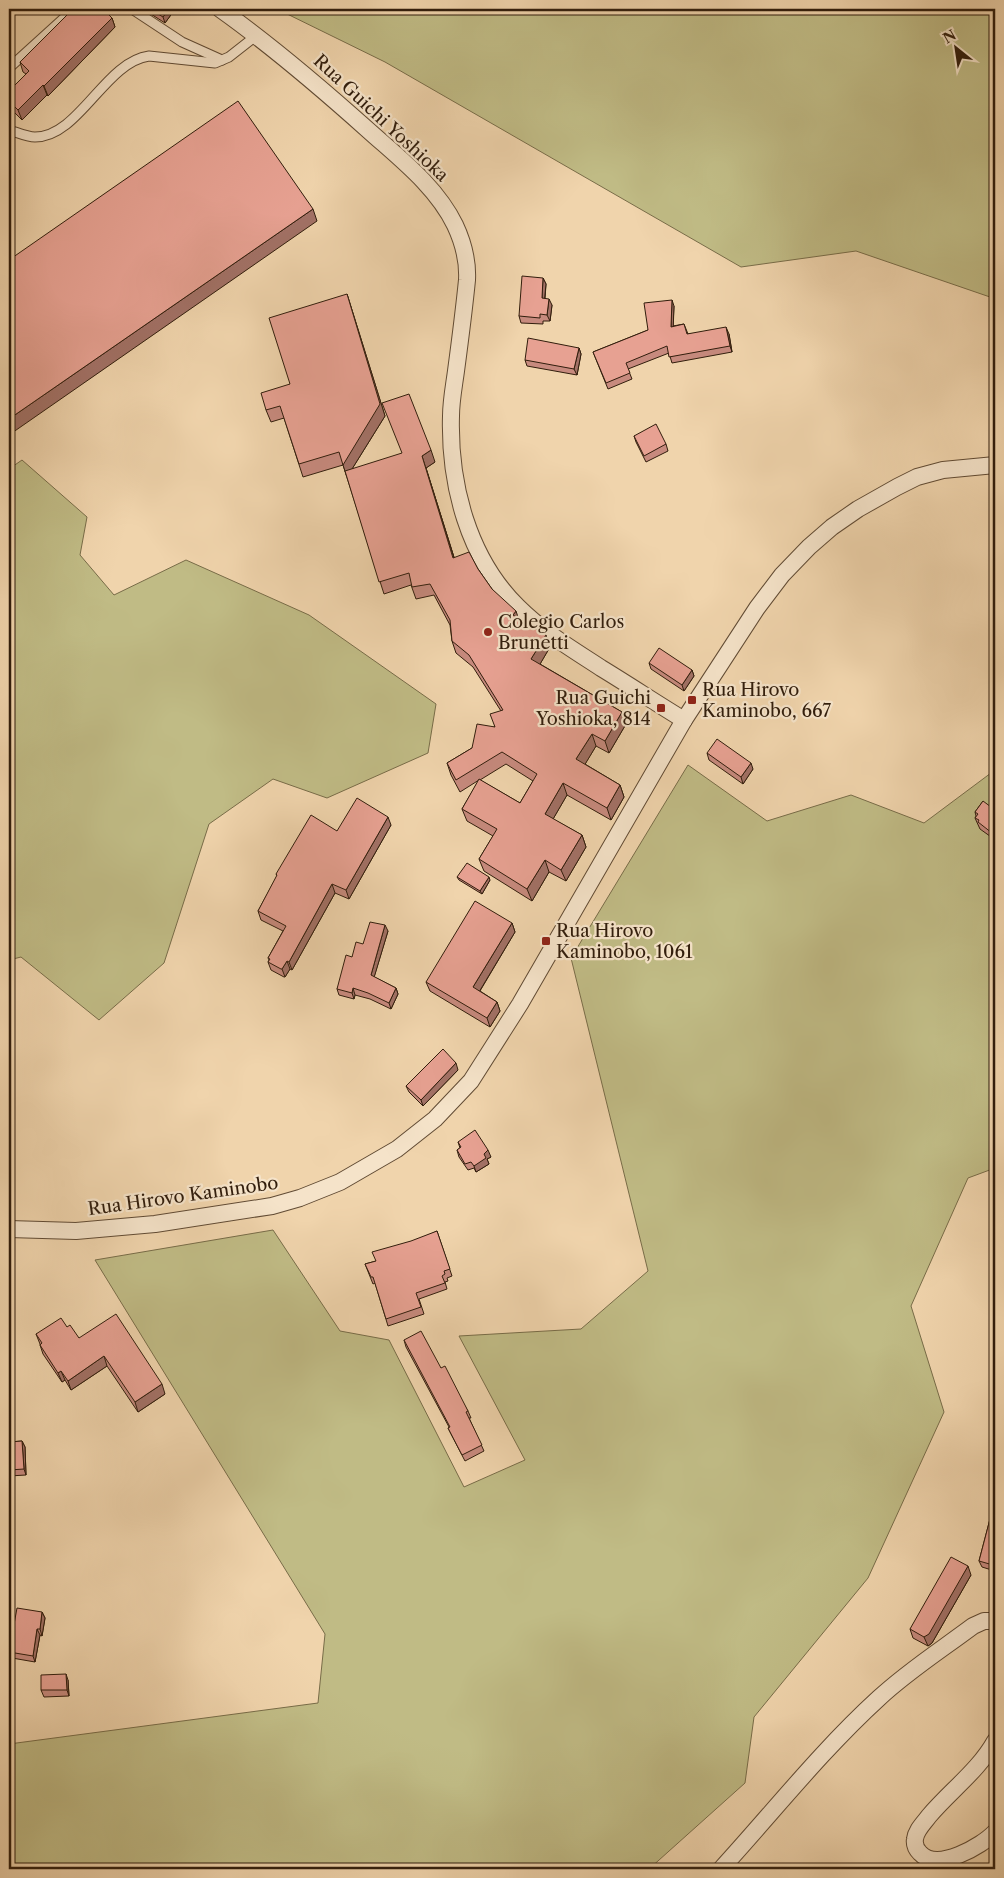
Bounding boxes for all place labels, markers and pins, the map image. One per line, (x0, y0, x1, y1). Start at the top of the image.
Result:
place label: Colegio Carlos Brunetti (498, 611, 624, 654)
marker: Colegio Carlos Brunetti (482, 626, 494, 638)
place label: Rua Hirovo Kaminobo, 667 (702, 679, 831, 722)
place label: Rua Guichi Yoshioka, 814 (535, 687, 652, 730)
marker: Rua Hirovo Kaminobo, 667 (686, 694, 698, 706)
marker: Rua Guichi Yoshioka, 814 (655, 702, 667, 714)
place label: Rua Hirovo Kaminobo, 1061 (556, 920, 693, 963)
marker: Rua Hirovo Kaminobo, 1061 (540, 935, 552, 947)

